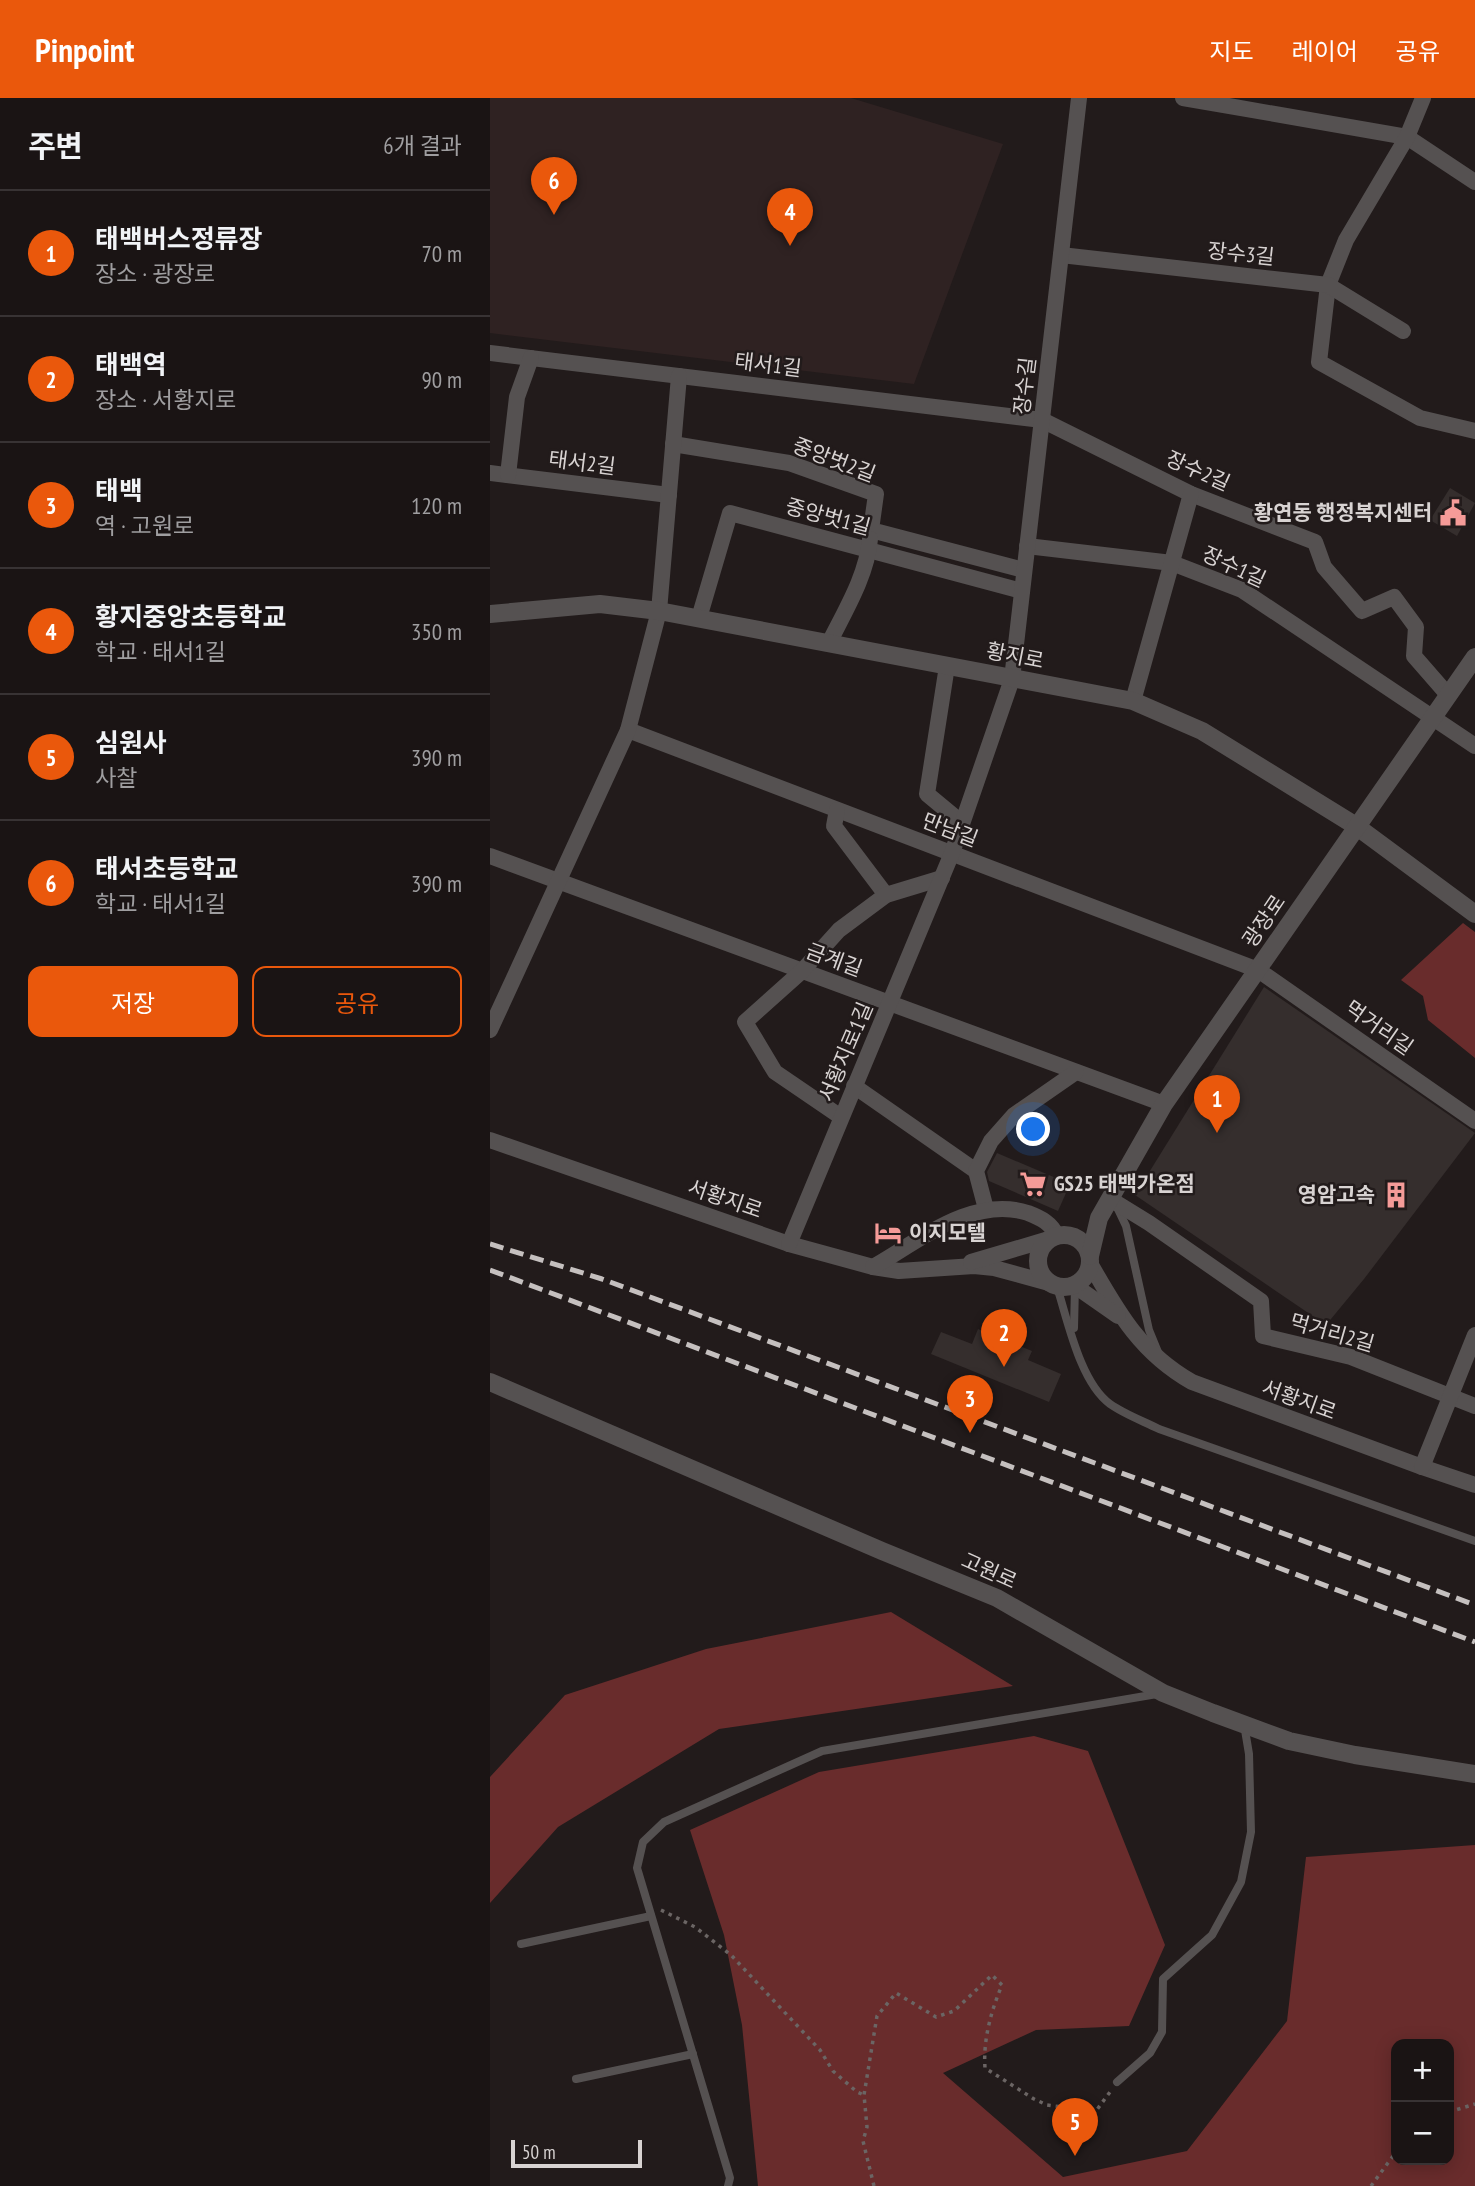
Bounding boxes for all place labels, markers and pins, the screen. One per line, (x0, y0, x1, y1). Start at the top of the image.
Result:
pin: 6 (531, 157, 577, 215)
pin: 4 (767, 188, 813, 246)
public building icon: 황연동 행정복지센터 (1438, 498, 1468, 528)
place label: 황연동 행정복지센터 (1254, 499, 1432, 526)
pin: 1 (1194, 1075, 1240, 1133)
supermarket icon: GS25 태백가온점 (1018, 1169, 1048, 1199)
place label: GS25 태백가온점 (1054, 1170, 1195, 1197)
building icon: 영암고속 (1381, 1180, 1411, 1210)
place label: 영암고속 (1298, 1181, 1375, 1208)
hotel icon: 이지모텔 (873, 1218, 903, 1248)
place label: 이지모텔 (909, 1219, 986, 1246)
pin: 2 (981, 1309, 1027, 1367)
pin: 3 (947, 1375, 993, 1433)
pin: 5 (1052, 2098, 1098, 2156)

